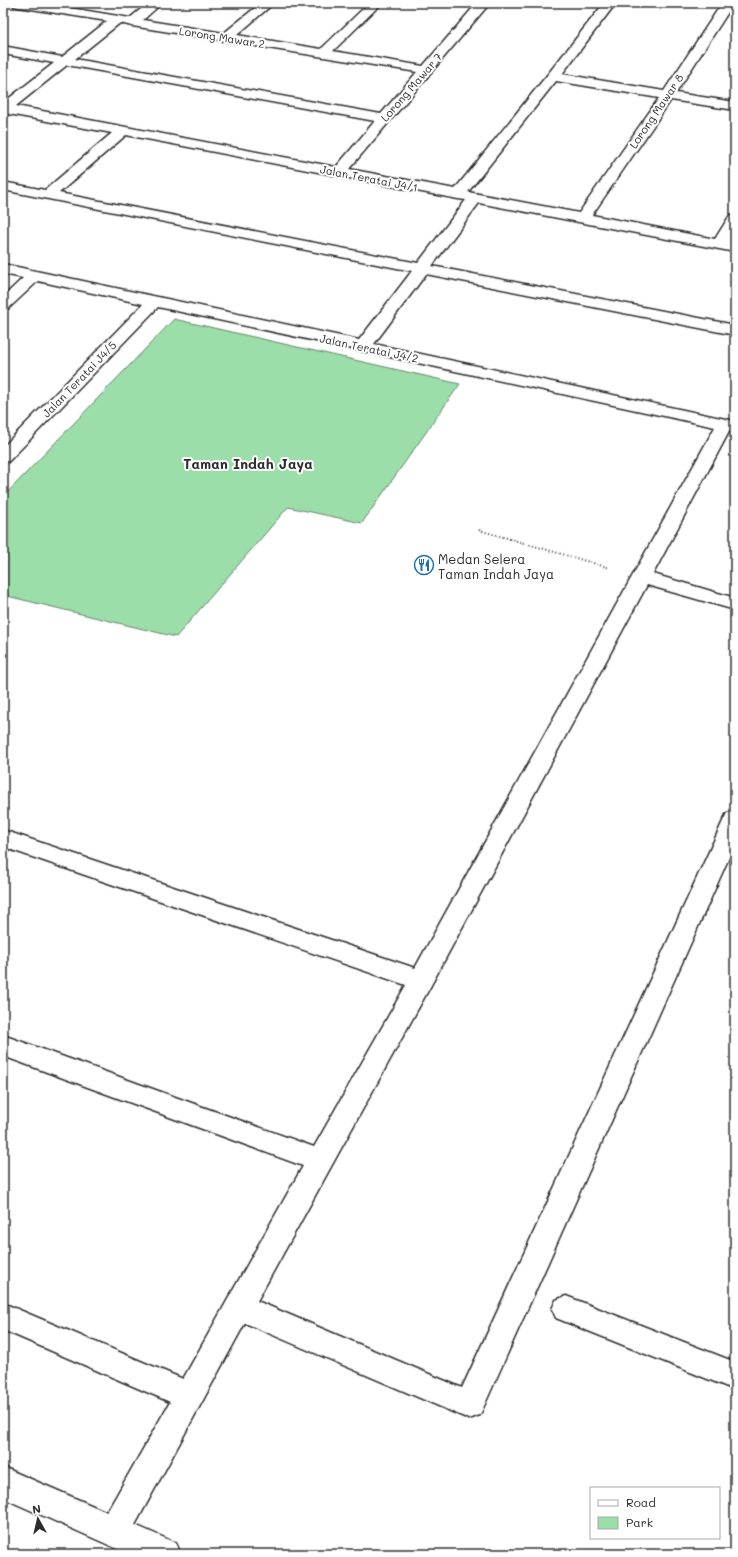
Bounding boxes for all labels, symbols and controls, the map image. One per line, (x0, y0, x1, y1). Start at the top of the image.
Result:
street label: Lorong Mawar 2 (178, 23, 266, 51)
street label: Lorong Mawar 7 (377, 49, 445, 125)
street label: Lorong Mawar 8 (625, 70, 687, 151)
street label: Jalan Teratai J4/1 (319, 161, 419, 195)
street label: Jalan Teratai J4/2 (318, 330, 420, 366)
street label: Jalan Teratai J4/5 (39, 338, 119, 420)
district label: Taman Indah Jaya (183, 454, 313, 473)
place label: Medan Selera Taman Indah Jaya (438, 550, 554, 582)
restaurant icon: Medan Selera Taman Indah Jaya (413, 554, 435, 576)
legend (590, 1487, 720, 1539)
text: Road (626, 1494, 656, 1510)
north arrow (18, 1499, 58, 1539)
text: N (31, 1501, 42, 1517)
text: Park (626, 1514, 653, 1530)

